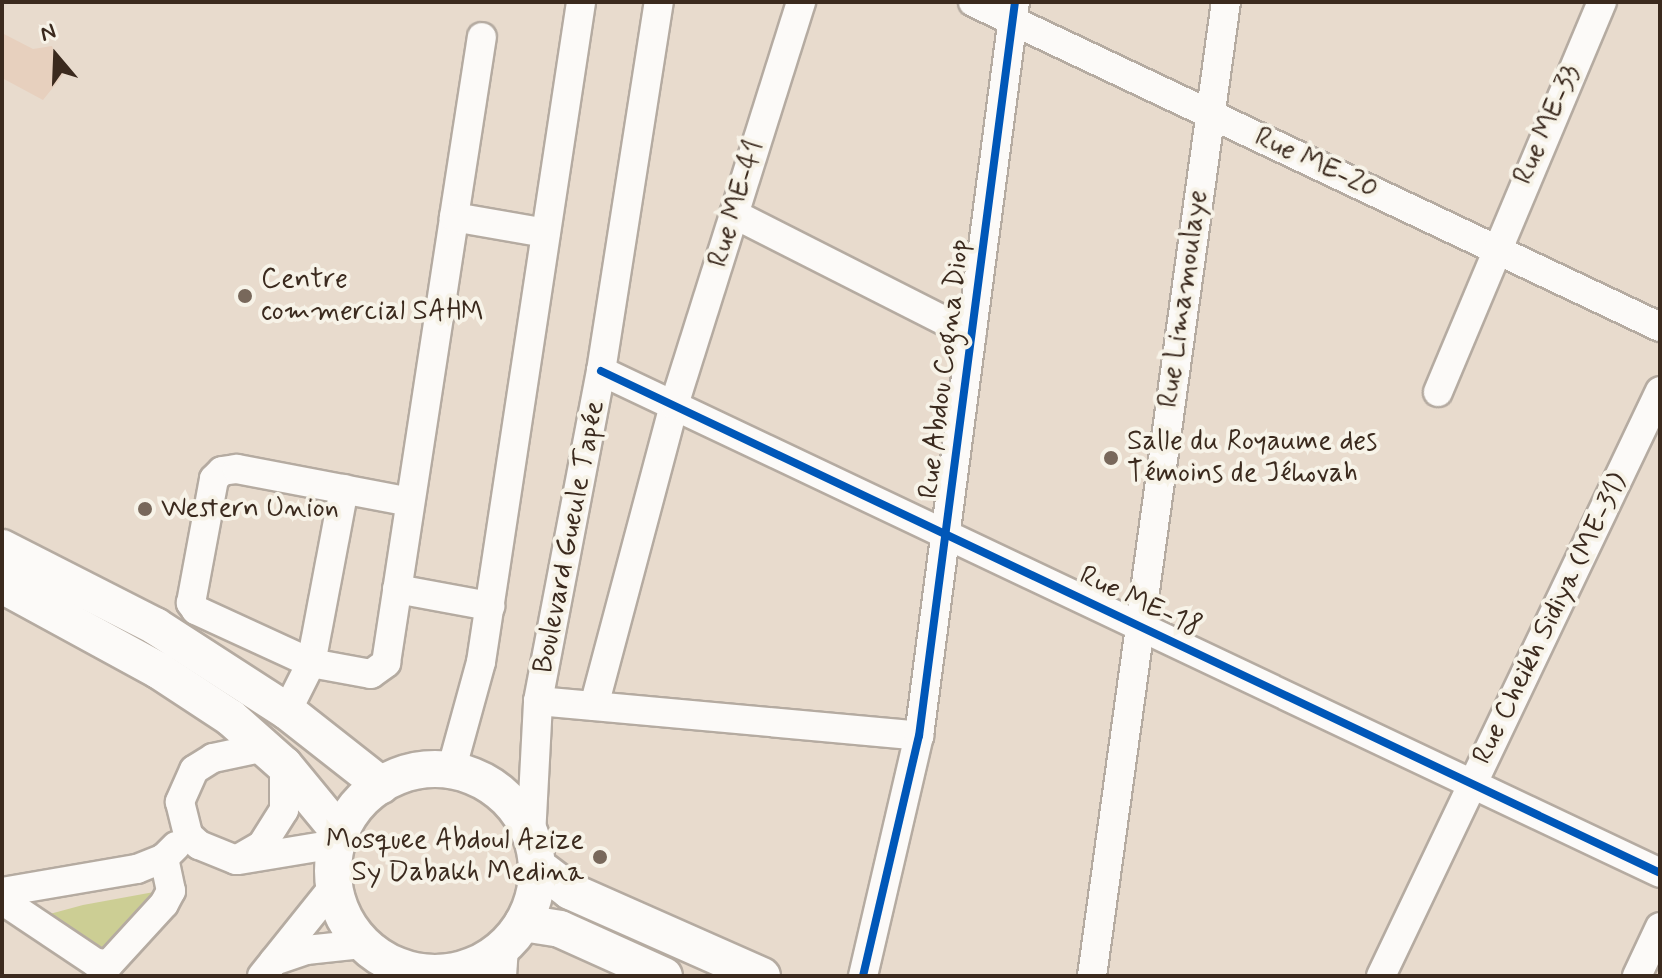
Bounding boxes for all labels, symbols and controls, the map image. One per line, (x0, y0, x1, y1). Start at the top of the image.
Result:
north arrow (16, 16, 96, 96)
text: N (37, 18, 60, 49)
street label: Rue ME-33 (1507, 60, 1589, 190)
street label: Rue ME-20 (1249, 121, 1383, 207)
street label: Rue ME-41 (702, 136, 772, 272)
street label: Rue Limamoulaye (1152, 190, 1216, 408)
street label: Rue Abdou Cogna Diop (912, 235, 978, 503)
place label: Centre commercial SAHM (261, 263, 485, 329)
marker: Centre commercial SAHM (236, 287, 254, 305)
street label: Boulevard Gueule Tapée (528, 401, 612, 673)
place label: Salle du Royaume des Témoins de Jéhovah (1127, 425, 1386, 491)
marker: Salle du Royaume des Témoins de Jéhovah (1102, 449, 1120, 467)
street label: Rue Cheikh Sidiya (ME-31) (1466, 468, 1636, 770)
place label: Western Union (161, 492, 332, 526)
marker: Western Union (136, 500, 154, 518)
street label: Rue ME-18 (1074, 559, 1206, 645)
place label: Mosquee Abdoul Azize Sy Dabakh Medina (322, 824, 584, 890)
marker: Mosquee Abdoul Azize Sy Dabakh Medina (591, 848, 609, 866)

